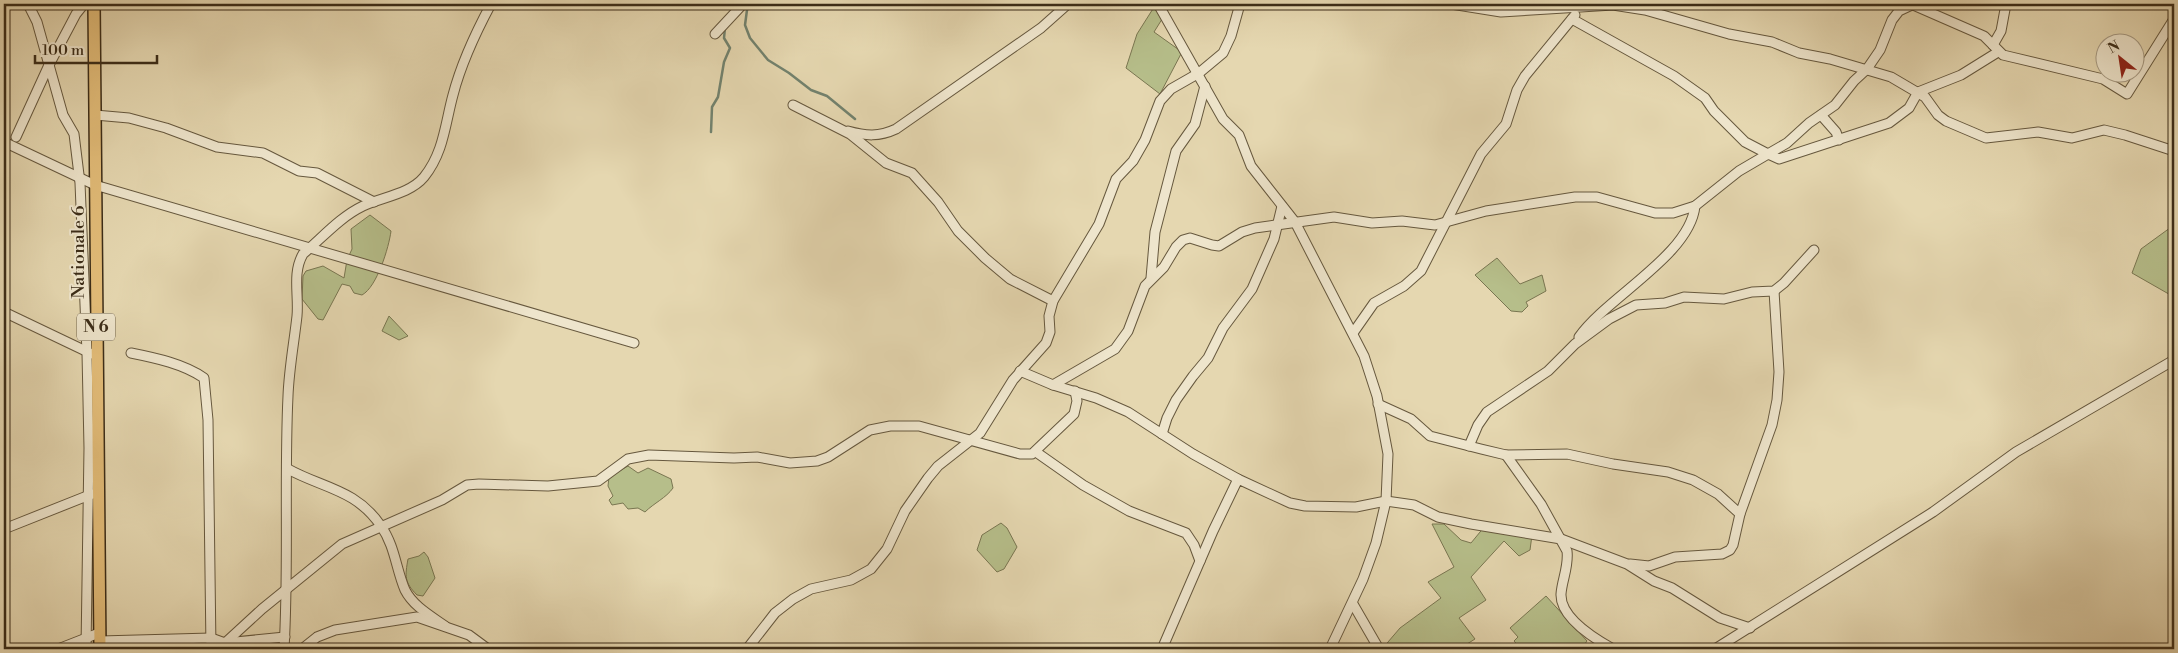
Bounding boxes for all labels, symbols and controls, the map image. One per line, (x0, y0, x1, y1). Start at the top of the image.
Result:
scale bar (35, 32, 158, 64)
north arrow (2096, 32, 2146, 82)
text: N (2105, 37, 2123, 58)
text: 100 m (42, 41, 84, 60)
street label: Nationale 6 (67, 205, 90, 299)
road number: N 6 (77, 314, 115, 341)

